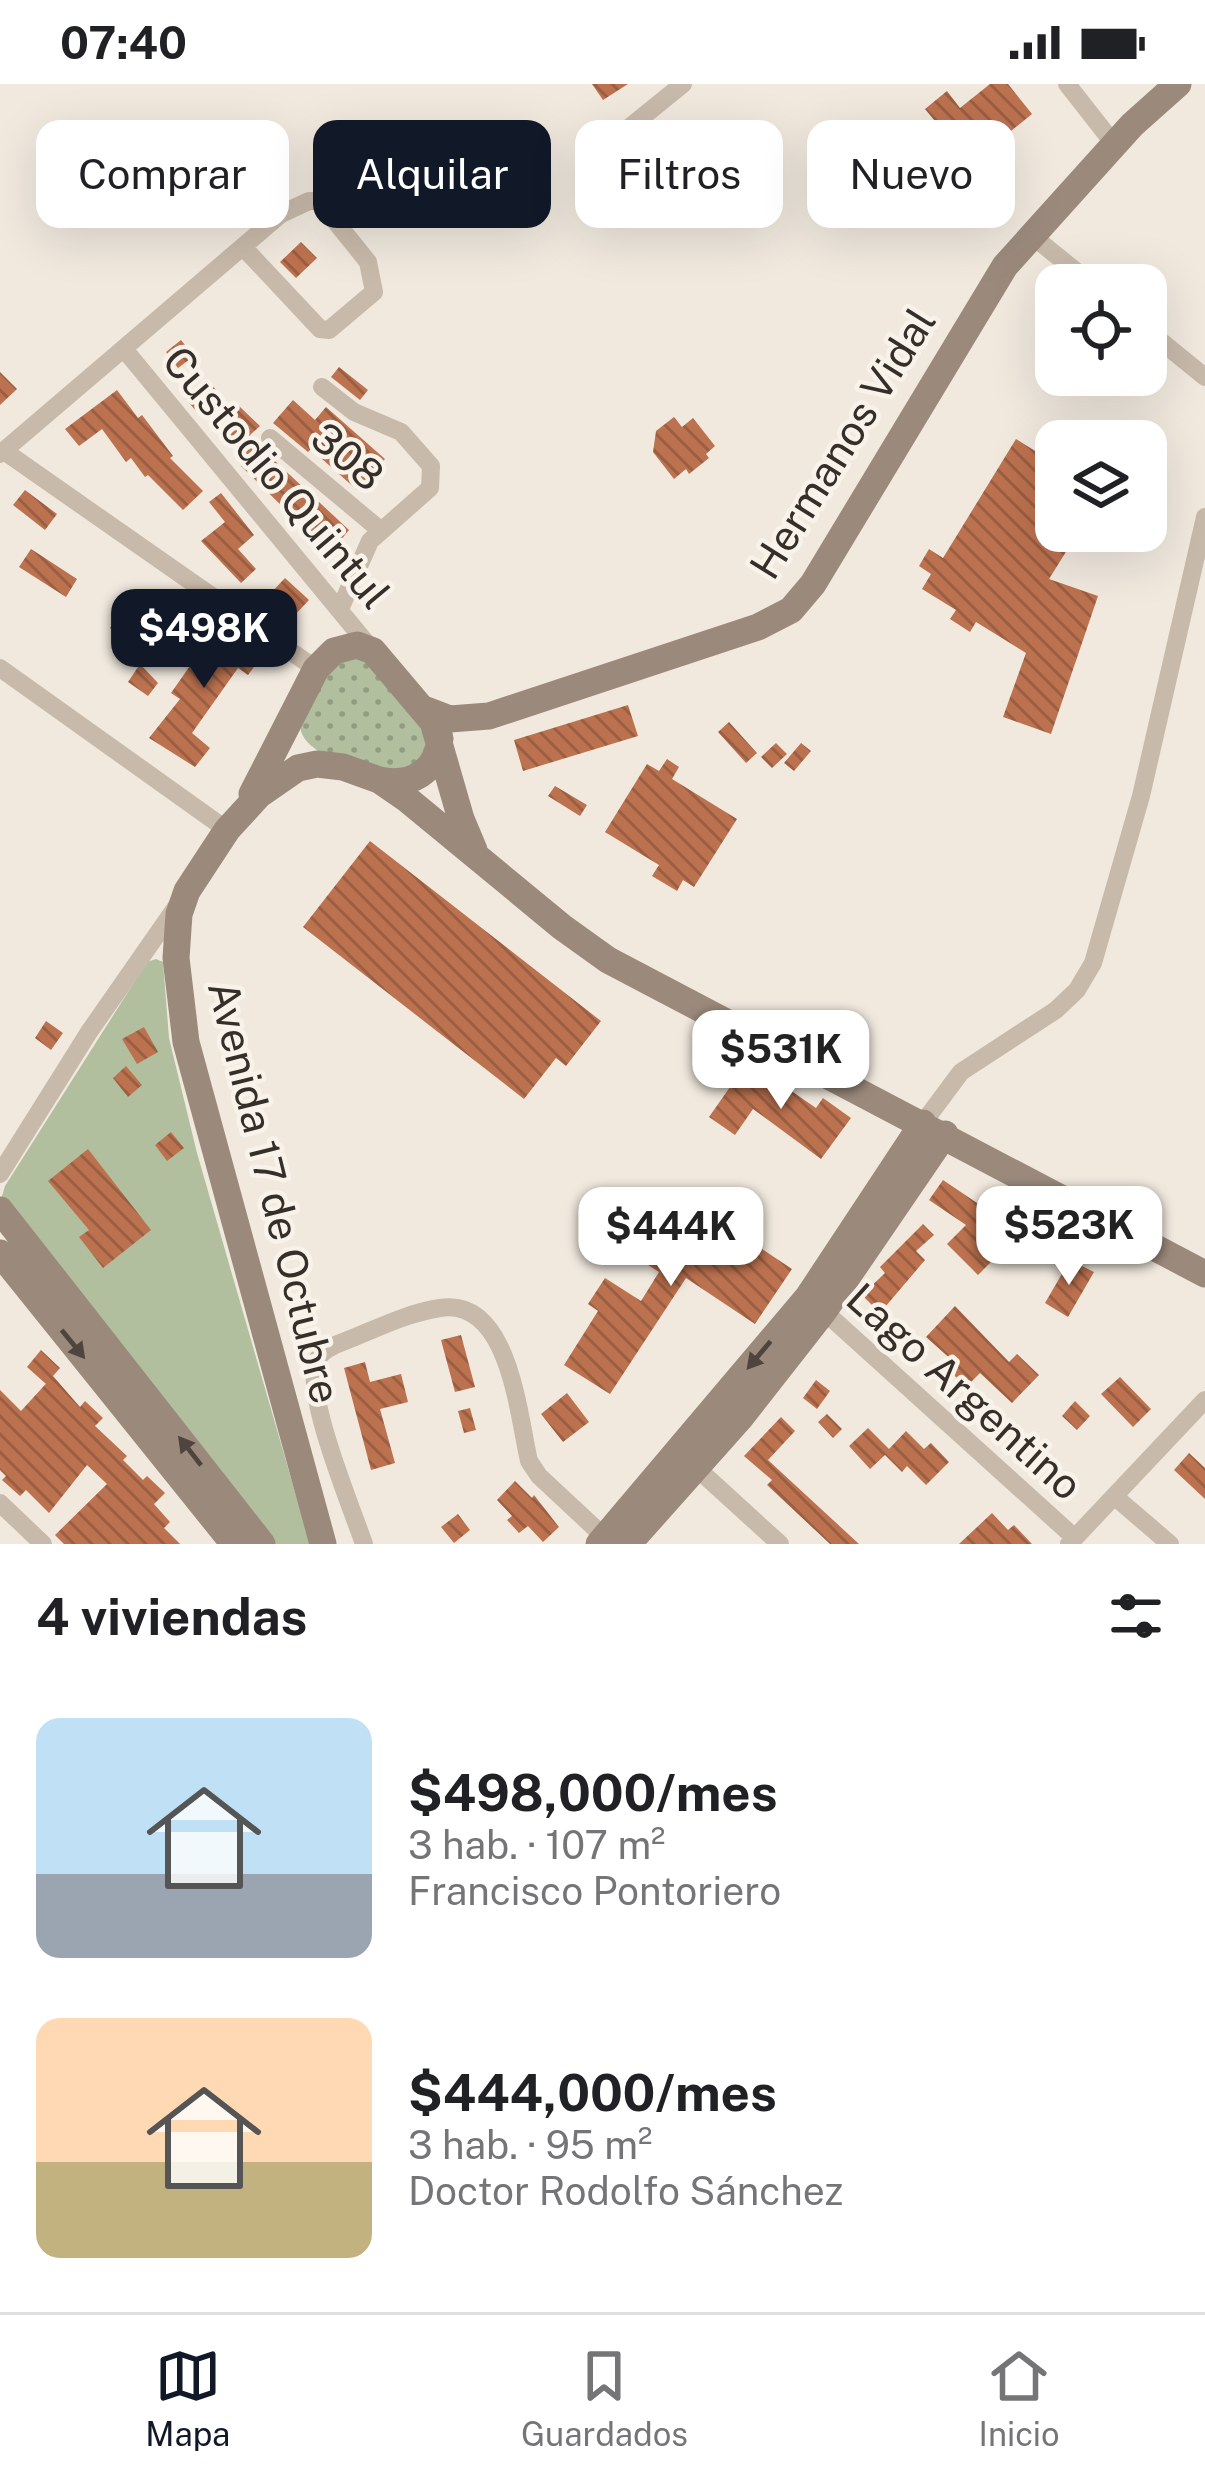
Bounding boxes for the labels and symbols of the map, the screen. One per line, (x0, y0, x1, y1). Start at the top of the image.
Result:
street label: Hermanos Vidal (739, 299, 945, 587)
street label: Custodio Quintul (153, 336, 401, 618)
street label: 308 (302, 412, 394, 500)
pin: $498K (120, 589, 288, 691)
street label: Avenida 17 de Octubre (199, 976, 351, 1408)
pin: $531K (697, 1010, 865, 1112)
pin: $523K (985, 1186, 1153, 1288)
pin: $444K (587, 1187, 755, 1289)
street label: Lago Argentino (837, 1273, 1093, 1509)
one-way arrow (60, 1329, 85, 1360)
one-way arrow (746, 1340, 772, 1371)
one-way arrow (178, 1436, 203, 1467)

